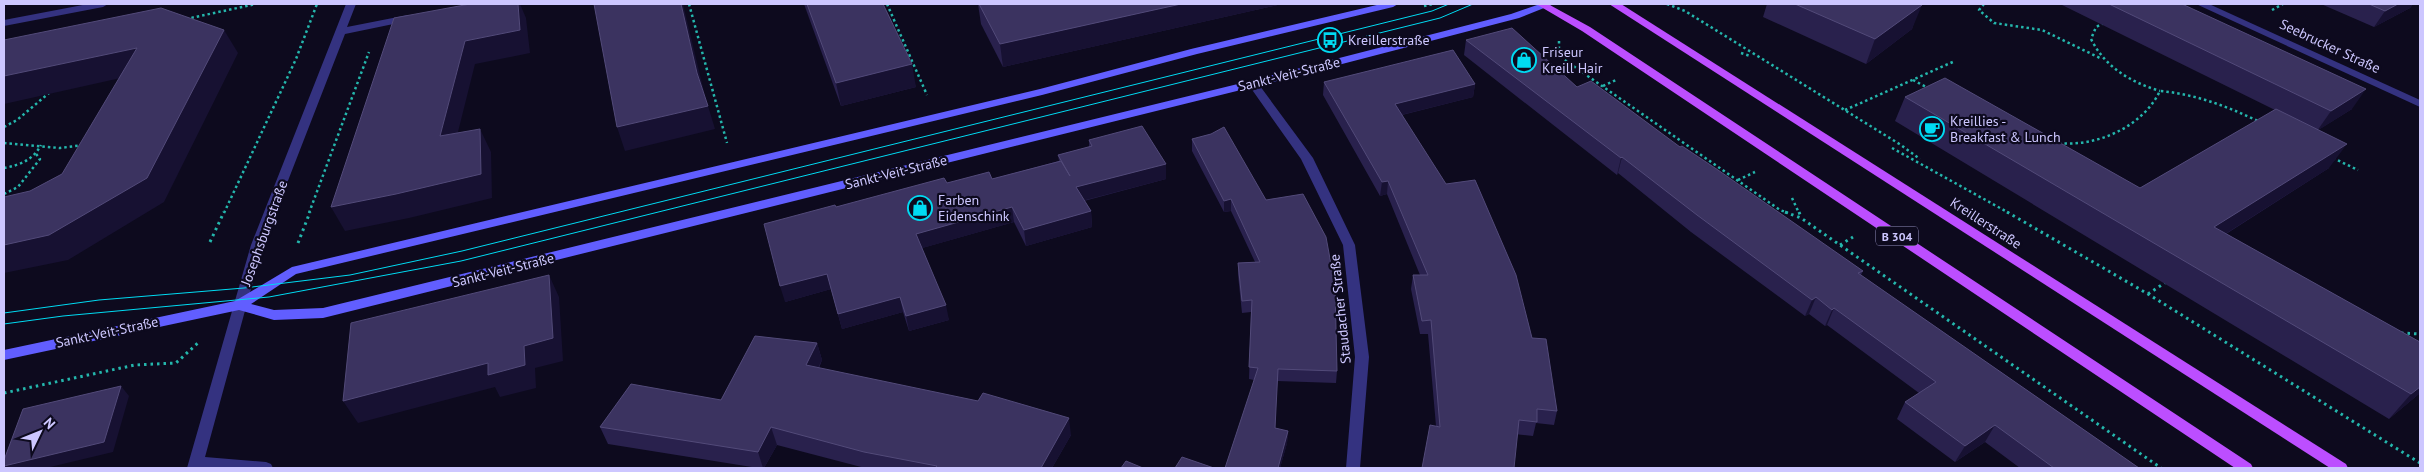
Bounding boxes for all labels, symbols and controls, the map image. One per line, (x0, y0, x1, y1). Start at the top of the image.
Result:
street label: Seebrucker Straße (2277, 15, 2383, 77)
bus stop icon: Kreillerstraße (1317, 27, 1343, 53)
place label: Kreillerstraße (1348, 31, 1430, 49)
place label: Friseur Kreill Hair (1542, 43, 1603, 77)
shop icon: Friseur Kreill Hair (1511, 47, 1537, 73)
street label: Sankt-Veit-Straße (1236, 53, 1342, 95)
place label: Kreillies - Breakfast & Lunch (1950, 112, 2061, 146)
cafe icon: Kreillies - Breakfast & Lunch (1919, 116, 1945, 142)
street label: Sankt-Veit-Straße (843, 151, 949, 193)
street label: Josephsburgstraße (236, 178, 291, 289)
place label: Farben Eidenschink (938, 191, 1010, 225)
street label: Kreillerstraße (1947, 193, 2025, 253)
shop icon: Farben Eidenschink (907, 195, 933, 221)
road number: B 304 (1876, 227, 1918, 246)
street label: Sankt-Veit-Straße (450, 249, 556, 291)
street label: Staudacher Straße (1325, 253, 1355, 365)
street label: Sankt-Veit-Straße (54, 312, 160, 352)
north arrow (15, 407, 65, 457)
text: N (40, 414, 59, 433)

